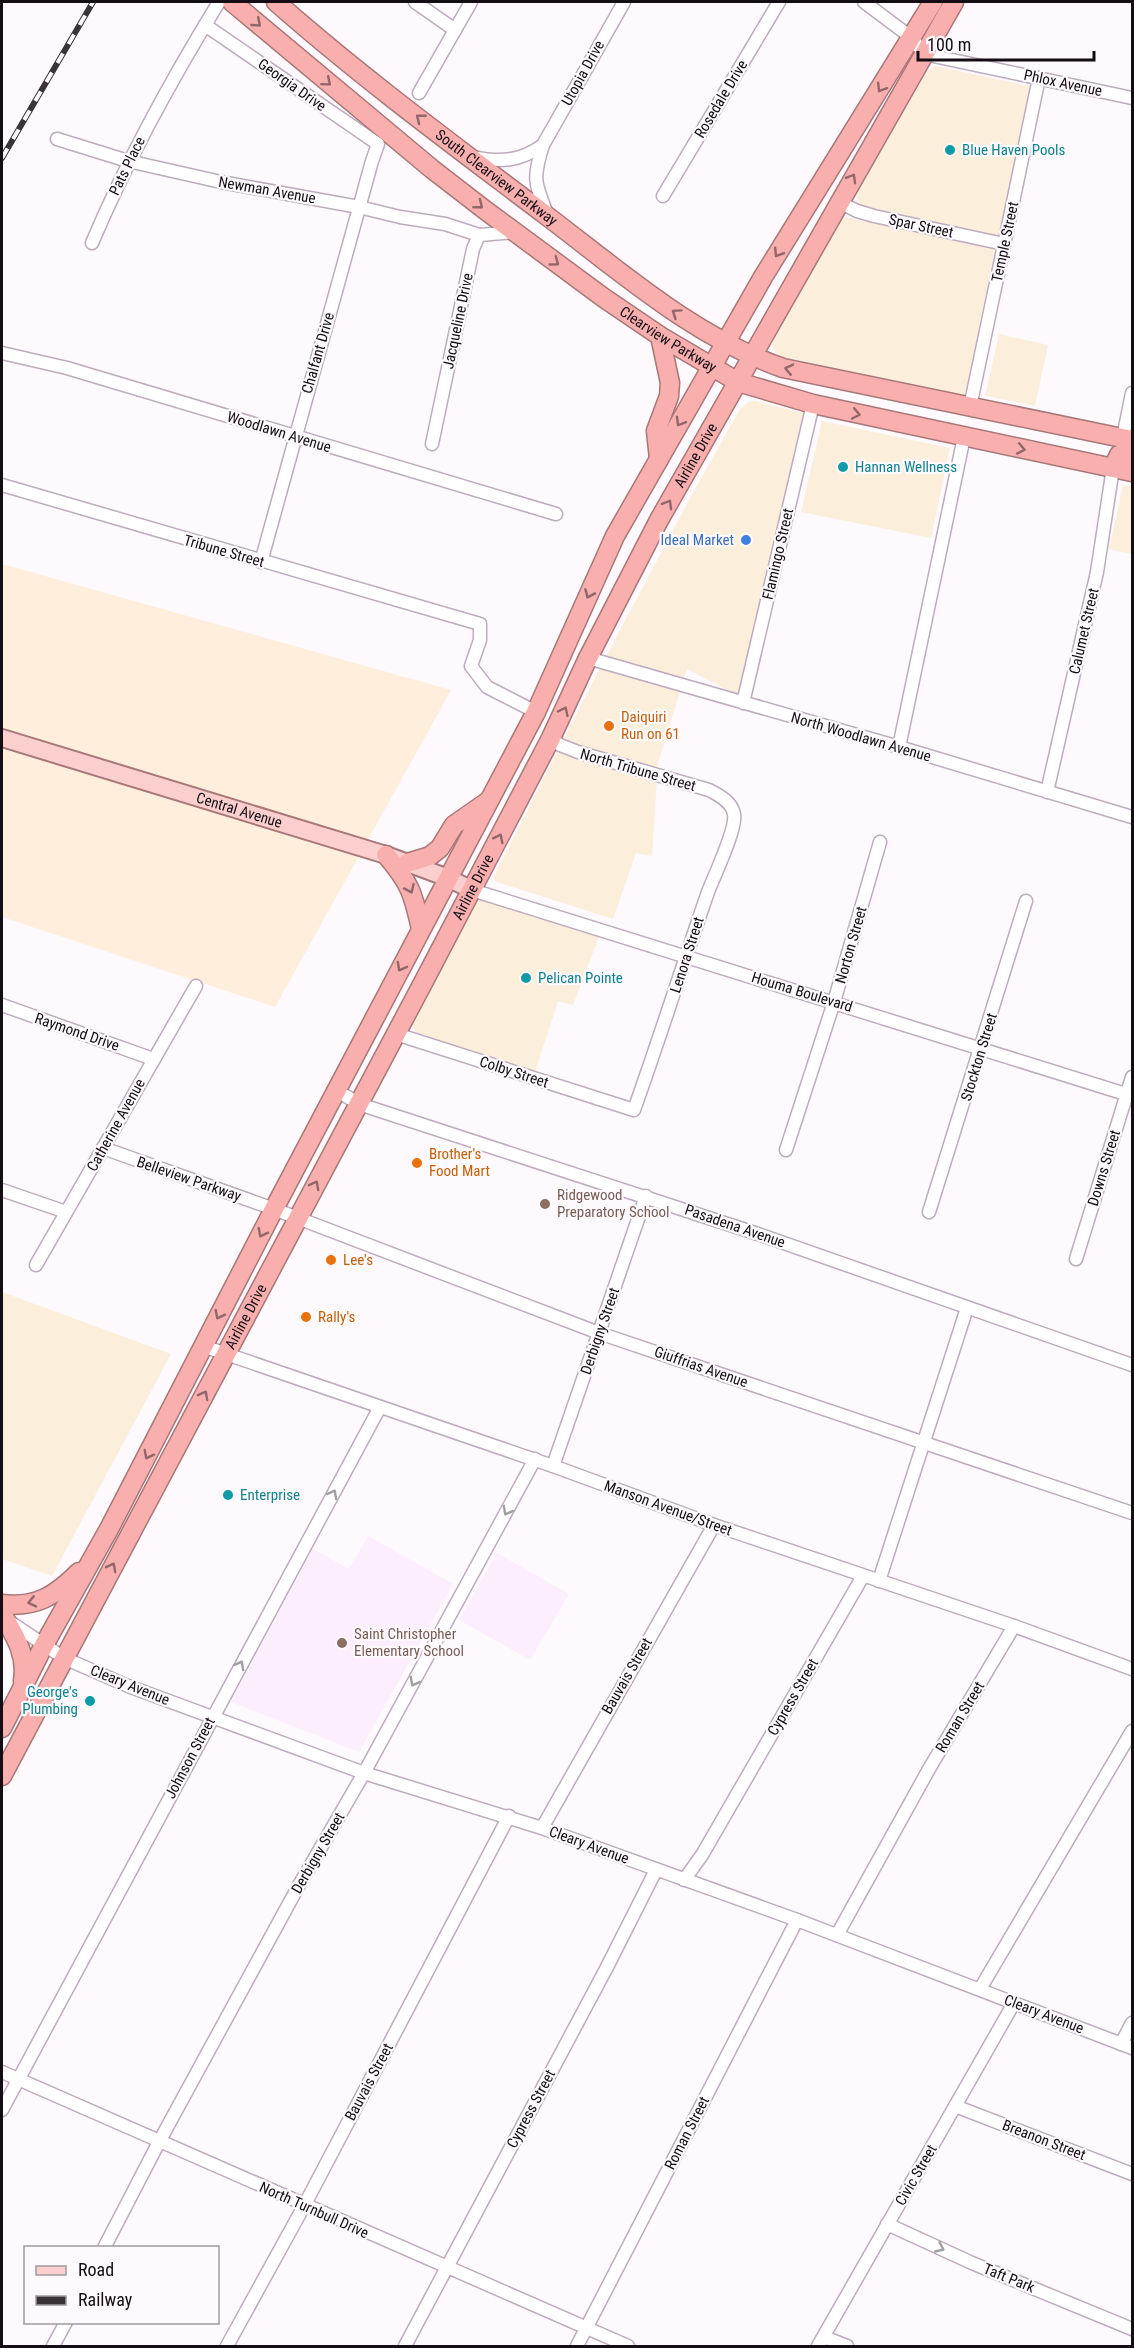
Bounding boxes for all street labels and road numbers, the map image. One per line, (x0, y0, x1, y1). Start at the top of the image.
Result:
street label: Utopia Drive (558, 37, 608, 109)
street label: Georgia Drive (254, 55, 330, 115)
street label: Rosedale Drive (691, 57, 751, 141)
street label: Phlox Avenue (1022, 66, 1104, 100)
street label: South Clearview Parkway (432, 126, 561, 230)
street label: Pats Place (105, 134, 149, 198)
street label: Newman Avenue (217, 173, 317, 207)
street label: Temple Street (988, 200, 1022, 284)
street label: Spar Street (887, 210, 955, 242)
street label: Jacqueline Drive (439, 271, 477, 371)
street label: Clearview Parkway (616, 302, 720, 376)
street label: Chalfant Drive (298, 310, 338, 396)
street label: Woodlawn Avenue (225, 408, 333, 456)
street label: Airline Drive (670, 420, 721, 491)
street label: Flamingo Street (759, 506, 797, 602)
street label: Tribune Street (182, 531, 266, 571)
street label: Calumet Street (1065, 586, 1103, 676)
street label: North Woodlawn Avenue (789, 708, 933, 766)
street label: North Tribune Street (578, 745, 698, 795)
street label: Central Avenue (194, 789, 284, 832)
street label: Airline Drive (449, 851, 498, 923)
street label: Norton Street (831, 904, 871, 986)
street label: Lenora Street (666, 915, 708, 995)
street label: Houma Boulevard (749, 968, 855, 1016)
street label: Raymond Drive (32, 1009, 122, 1055)
street label: Stockton Street (957, 1011, 1001, 1103)
street label: Colby Street (477, 1052, 551, 1092)
street label: Catherine Avenue (83, 1075, 149, 1175)
street label: Downs Street (1084, 1128, 1124, 1208)
street label: Belleview Parkway (135, 1153, 243, 1205)
street label: Pasadena Avenue (682, 1200, 788, 1252)
street label: Airline Drive (221, 1281, 270, 1352)
street label: Derbigny Street (577, 1285, 623, 1377)
street label: Giuffrias Avenue (652, 1343, 750, 1391)
street label: Manson Avenue/Street (602, 1476, 734, 1540)
street label: Bauvais Street (598, 1635, 656, 1717)
street label: Cypress Street (764, 1655, 822, 1739)
street label: Cleary Avenue (88, 1661, 172, 1709)
street label: Roman Street (932, 1678, 988, 1756)
street label: Johnson Street (161, 1714, 219, 1802)
street label: Derbigny Street (288, 1809, 348, 1897)
street label: Cleary Avenue (547, 1822, 631, 1868)
street label: Cleary Avenue (1002, 1991, 1086, 2037)
street label: Bauvais Street (341, 2040, 397, 2124)
street label: Cypress Street (503, 2067, 559, 2151)
street label: Roman Street (661, 2093, 713, 2173)
street label: Breanon Street (1000, 2116, 1088, 2164)
street label: Civic Street (891, 2141, 941, 2209)
street label: North Turnbull Drive (257, 2178, 371, 2242)
street label: Taft Park (981, 2260, 1037, 2296)

